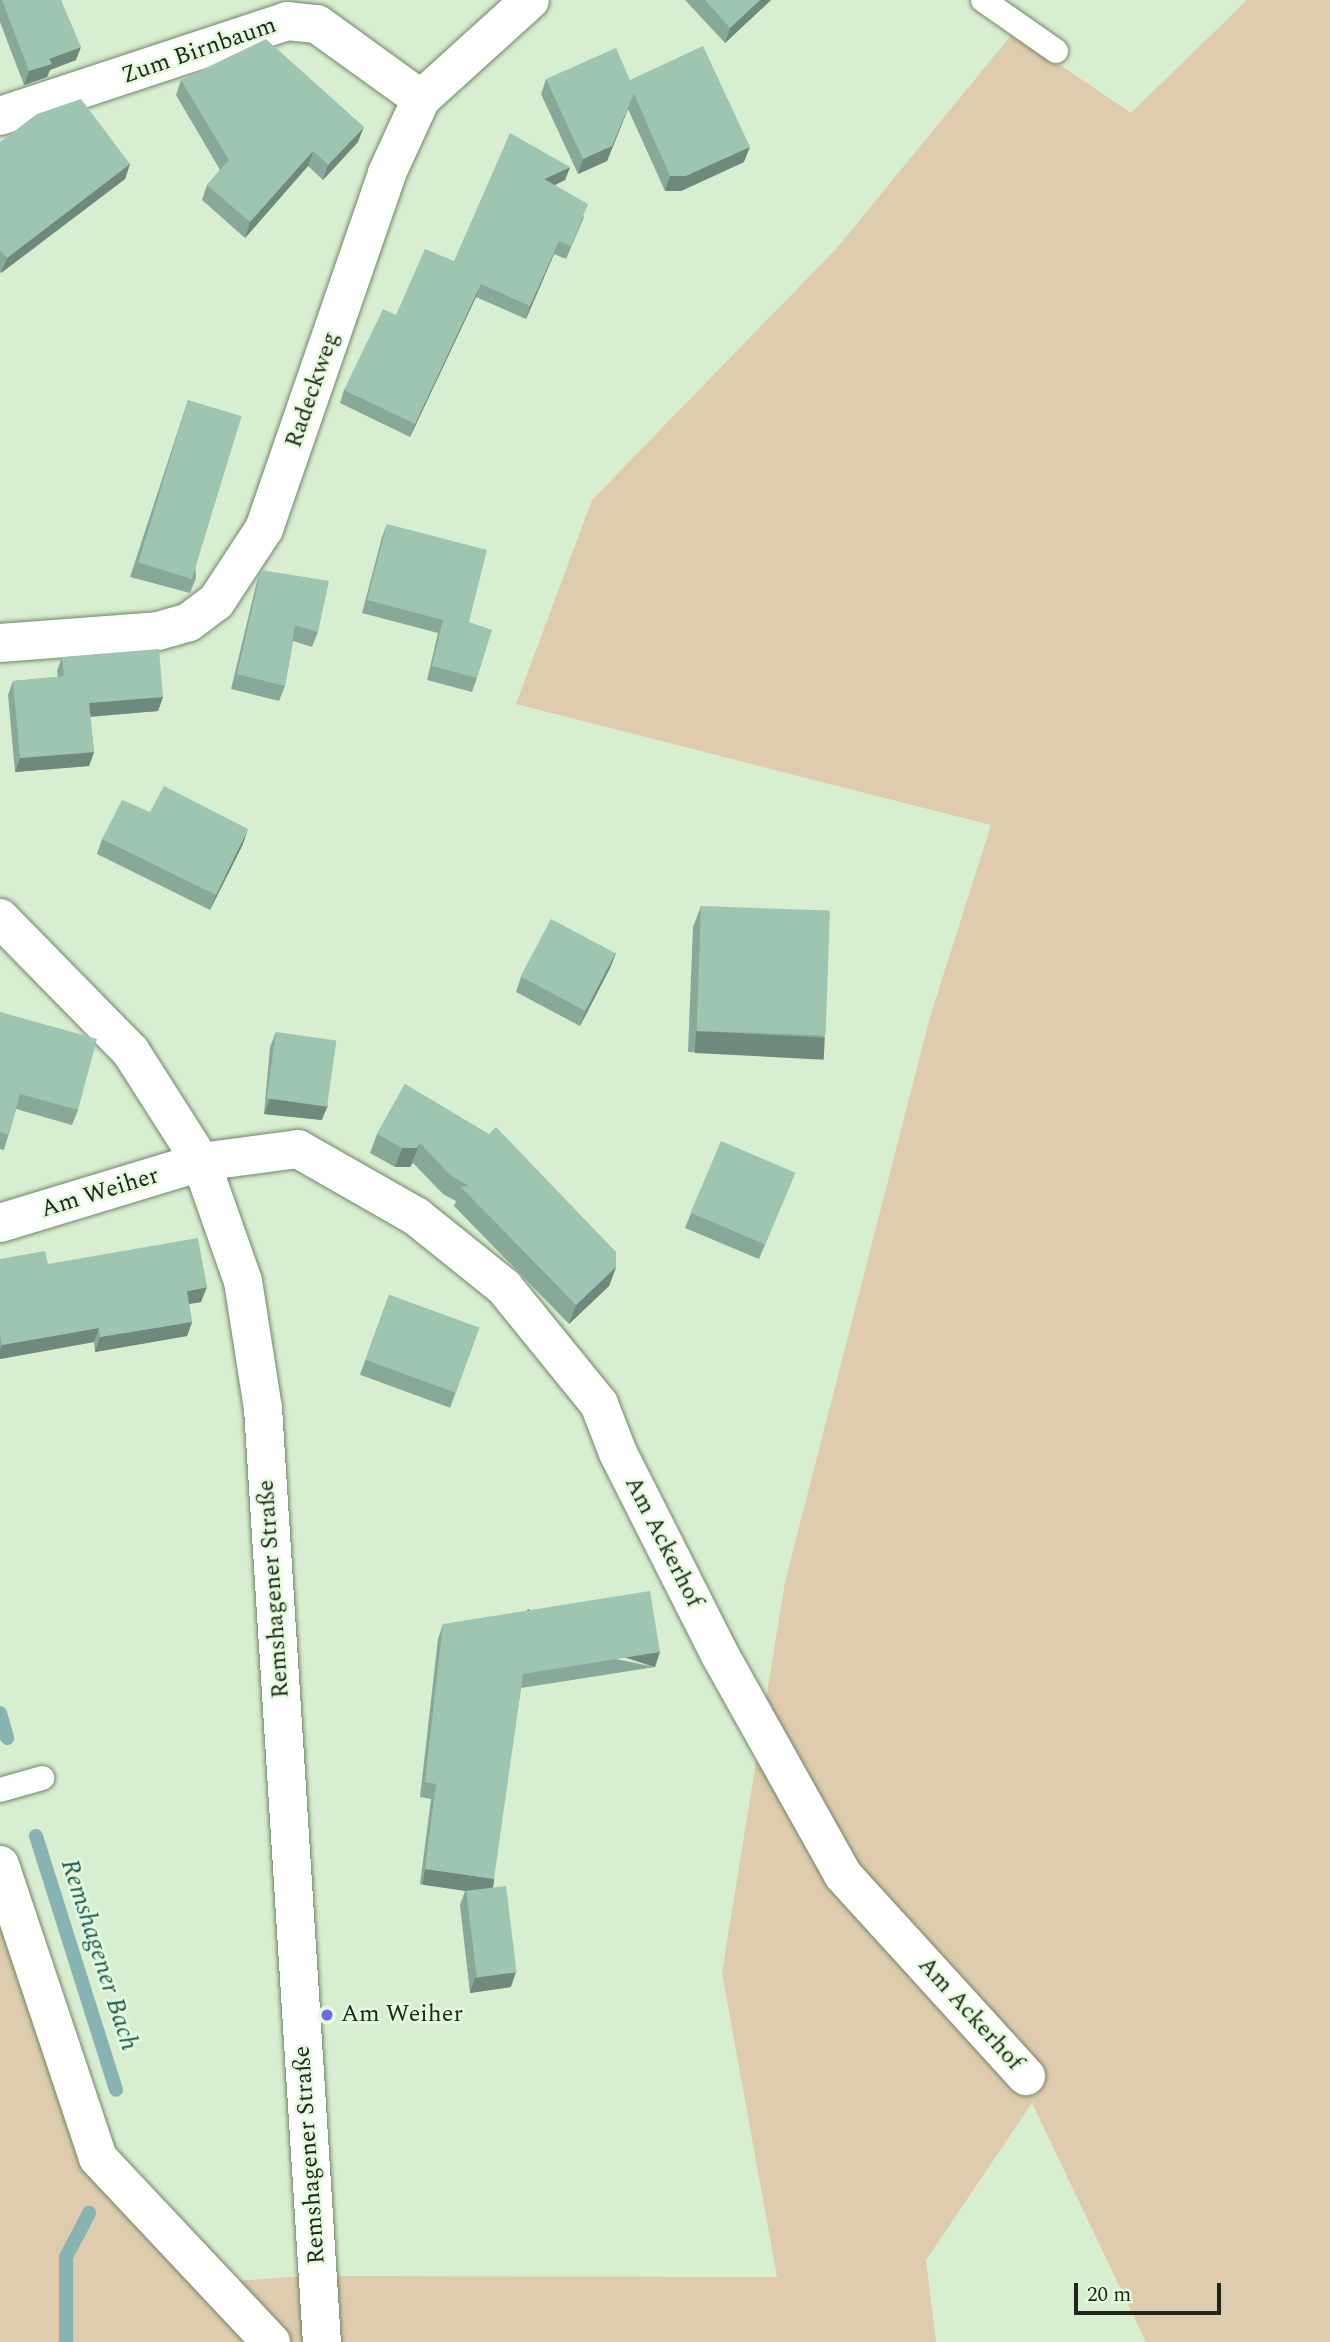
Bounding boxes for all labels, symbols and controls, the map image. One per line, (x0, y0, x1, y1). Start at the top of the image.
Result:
street label: Zum Birnbaum (118, 11, 280, 91)
street label: Radeckweg (280, 328, 346, 452)
street label: Am Weiher (37, 1161, 163, 1225)
street label: Am Ackerhof (618, 1472, 708, 1612)
street label: Remshagener Straße (252, 1479, 296, 1699)
water label: Remshagener Bach (53, 1855, 145, 2055)
street label: Am Ackerhof (912, 1951, 1028, 2077)
place label: Am Weiher (341, 2001, 463, 2029)
marker: Am Weiher (319, 2007, 335, 2023)
street label: Remshagener Straße (288, 2045, 332, 2265)
scale bar (1078, 2268, 1225, 2312)
text: 20 m (1087, 2279, 1131, 2311)

